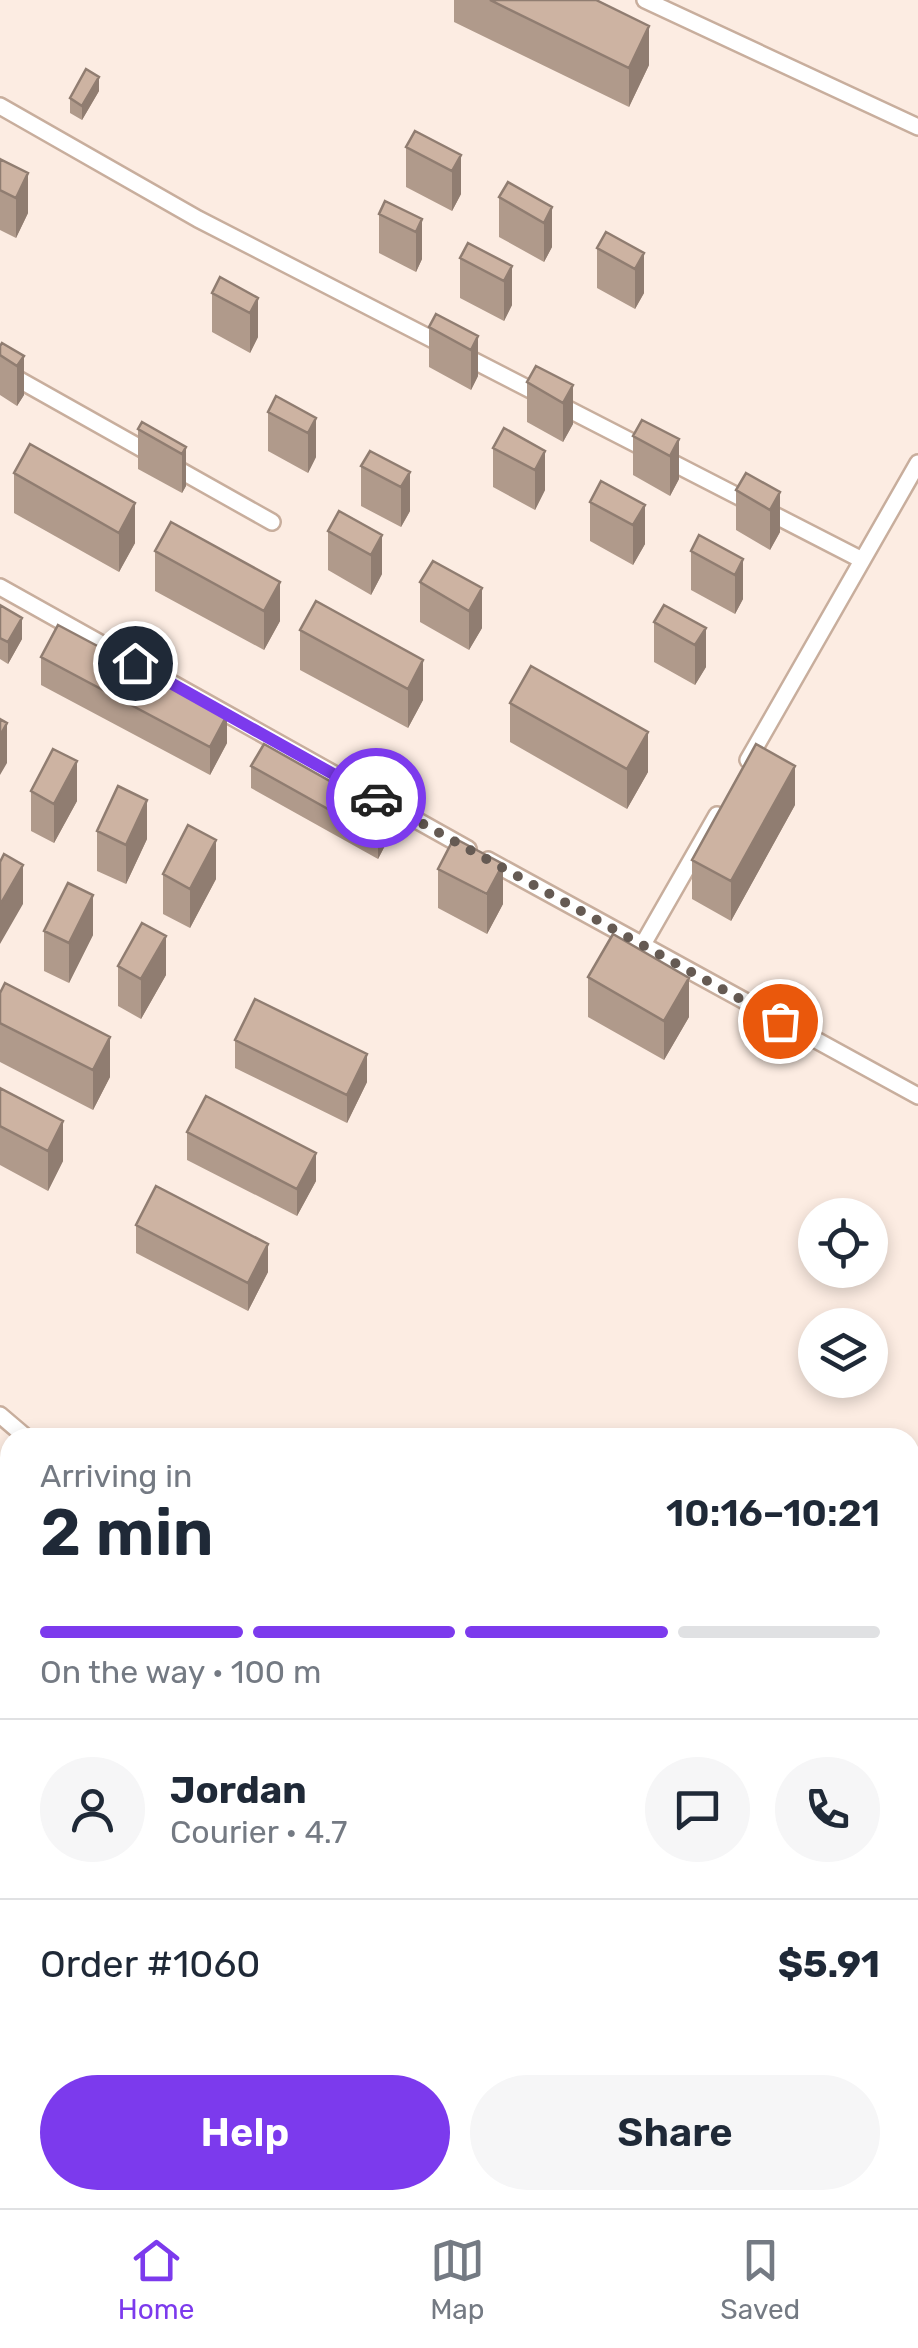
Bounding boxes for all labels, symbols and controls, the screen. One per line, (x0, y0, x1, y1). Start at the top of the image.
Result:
pin (93, 621, 178, 706)
icon: home (108, 636, 163, 691)
courier (326, 748, 426, 848)
icon: car (349, 771, 404, 826)
pin (738, 979, 823, 1064)
icon: bag (753, 994, 808, 1049)
map controls (798, 1198, 888, 1398)
button: locate (798, 1198, 888, 1288)
button: layers (798, 1308, 888, 1398)
text: Arriving in (40, 1457, 192, 1495)
text: 10:16–10:21 (666, 1490, 880, 1536)
text: 2 min (40, 1494, 214, 1571)
text: On the way · 100 m (40, 1653, 321, 1691)
button: person (40, 1757, 145, 1862)
button: chat (645, 1757, 750, 1862)
button: phone (775, 1757, 880, 1862)
text: Jordan (170, 1767, 307, 1813)
text: Courier · 4.7 (170, 1813, 347, 1851)
text: Order #1060 (40, 1941, 260, 1987)
text: $5.91 (778, 1941, 880, 1987)
button: Help (40, 2075, 450, 2190)
button: Share (470, 2075, 880, 2190)
tab: Home (118, 2233, 194, 2326)
tab: Map (430, 2233, 485, 2326)
tab: Saved (720, 2233, 800, 2326)

